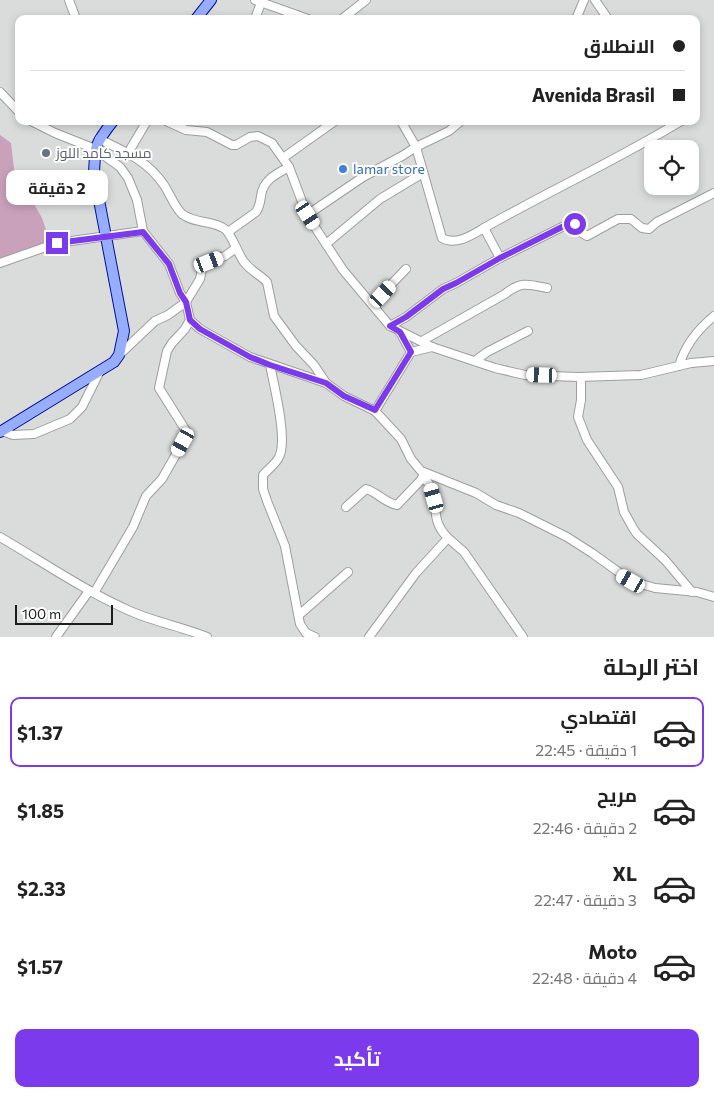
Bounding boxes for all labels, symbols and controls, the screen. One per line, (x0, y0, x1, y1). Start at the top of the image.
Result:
text: الانطلاق (584, 34, 655, 57)
text: Avenida Brasil (532, 83, 655, 106)
map controls (644, 140, 699, 195)
button: locate (644, 140, 699, 195)
place label: مسجد كامد اللوز (55, 144, 151, 161)
marker: مسجد كامد اللوز (40, 147, 52, 159)
place label: lamar store (353, 160, 425, 177)
marker: lamar store (337, 163, 349, 175)
callout: 2 دقيقة (6, 170, 108, 206)
text: 2 دقيقة (28, 178, 86, 197)
car (293, 198, 322, 232)
route start (564, 213, 586, 235)
route end (46, 232, 68, 254)
car (192, 250, 225, 274)
car (367, 278, 398, 310)
car (526, 367, 557, 383)
car (169, 425, 196, 459)
car (422, 482, 445, 514)
car (614, 567, 647, 595)
scale bar (15, 602, 112, 625)
text: 100 m (22, 605, 61, 622)
text: اختر الرحلة (603, 653, 699, 680)
text: اقتصادي (561, 705, 637, 728)
icon: car (652, 710, 697, 755)
text: $1.37 (17, 721, 63, 744)
text: 1 دقيقة · 22:45 (535, 740, 637, 759)
text: مريح (597, 783, 637, 806)
icon: car (652, 788, 697, 833)
text: $1.85 (17, 799, 64, 822)
text: 2 دقيقة · 22:46 (533, 818, 637, 837)
text: XL (612, 862, 637, 885)
icon: car (652, 866, 697, 911)
text: $2.33 (17, 877, 66, 900)
text: 3 دقيقة · 22:47 (534, 890, 637, 909)
text: Moto (588, 940, 637, 963)
icon: car (652, 944, 697, 989)
text: $1.57 (17, 955, 63, 978)
text: 4 دقيقة · 22:48 (532, 968, 637, 987)
button: تأكيد (15, 1029, 699, 1087)

